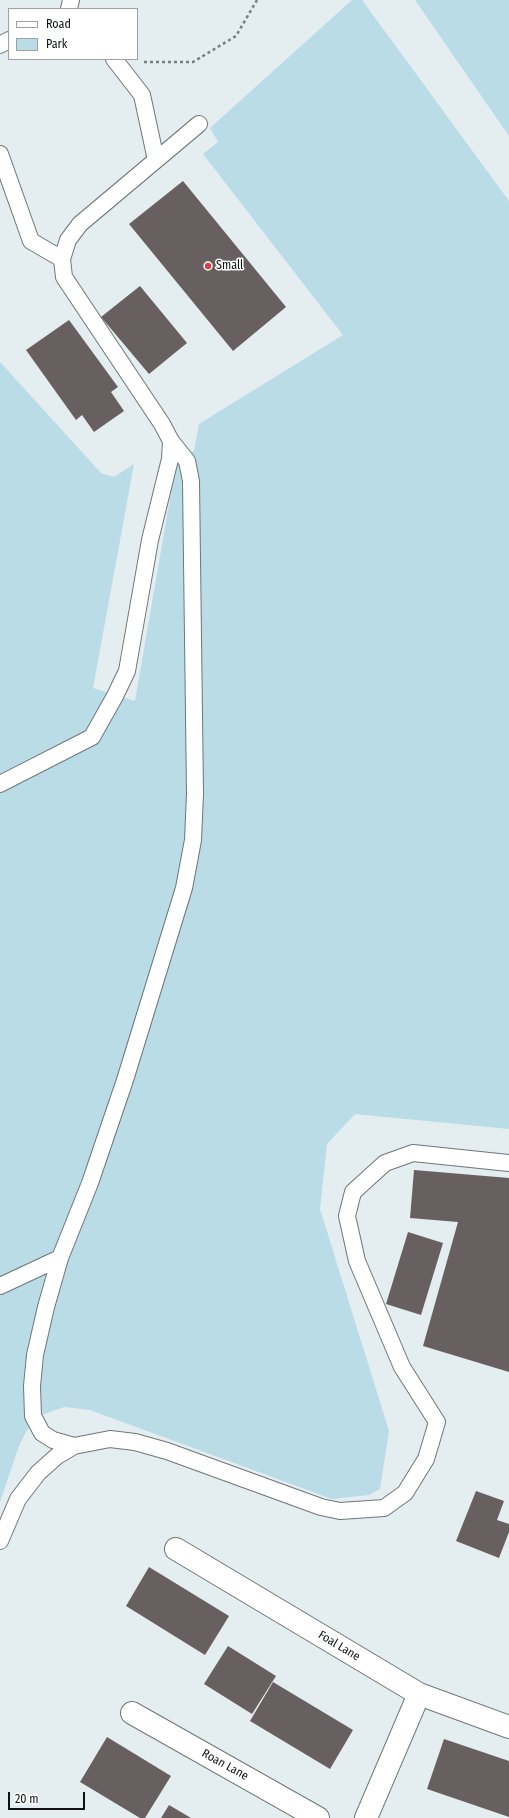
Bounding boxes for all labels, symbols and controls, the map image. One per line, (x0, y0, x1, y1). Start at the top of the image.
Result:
legend (8, 8, 138, 60)
text: Road (46, 17, 71, 31)
text: Park (46, 37, 67, 51)
place label: Small (216, 259, 243, 273)
marker: Small (203, 261, 213, 271)
street label: Foal Lane (316, 1628, 362, 1664)
street label: Roan Lane (199, 1746, 251, 1784)
scale bar (10, 1784, 87, 1810)
text: 20 m (15, 1792, 39, 1806)

